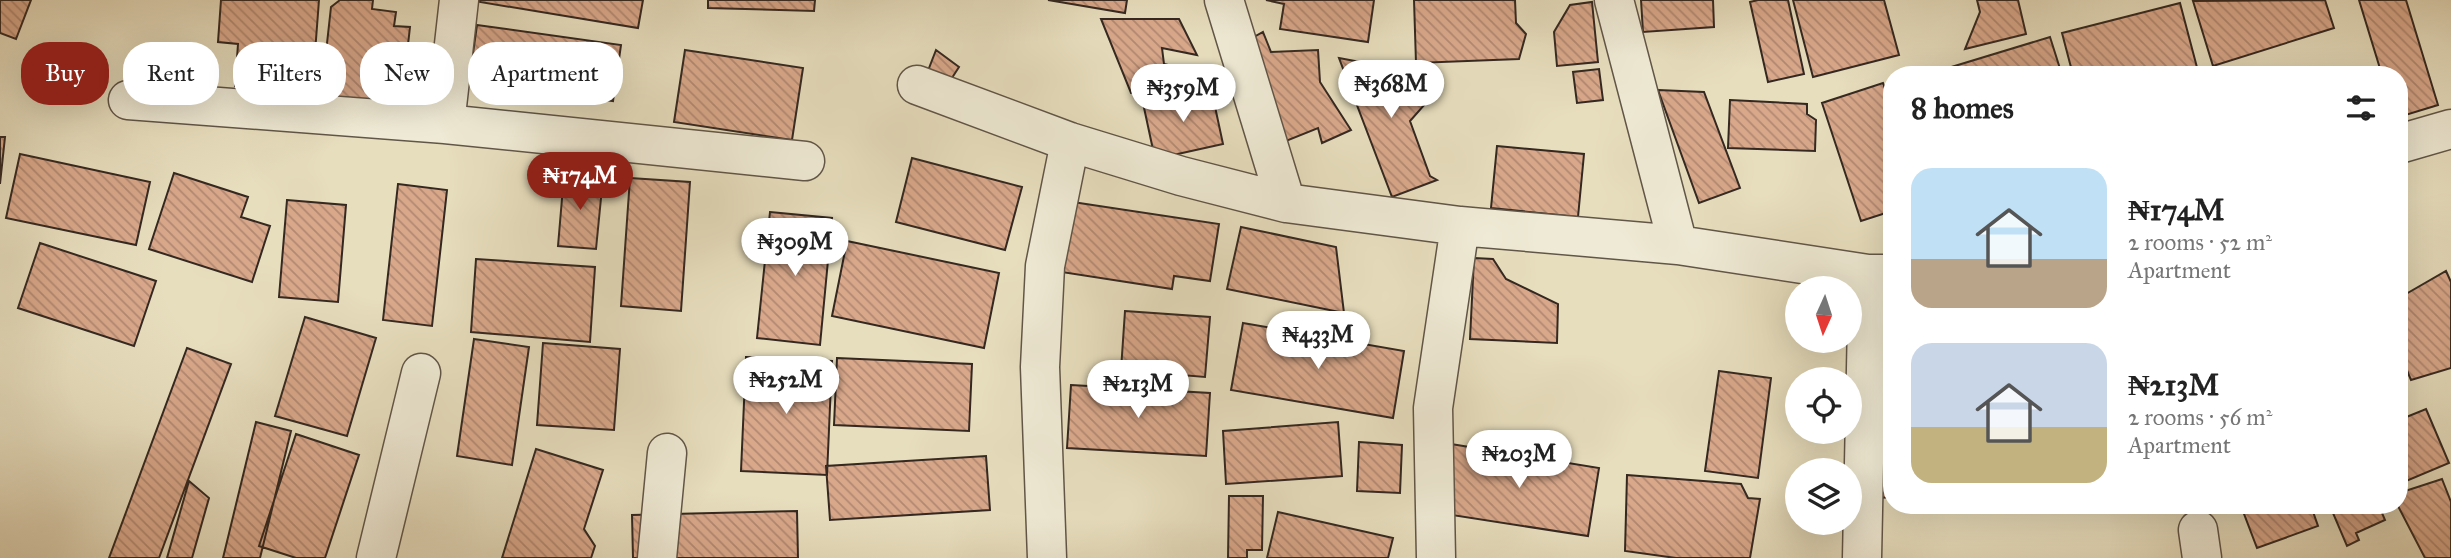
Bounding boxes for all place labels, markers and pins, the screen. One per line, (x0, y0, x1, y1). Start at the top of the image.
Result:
pin: ₦368M (1342, 60, 1440, 120)
pin: ₦359M (1134, 64, 1232, 124)
pin: ₦174M (531, 152, 629, 212)
pin: ₦309M (746, 218, 844, 278)
pin: ₦433M (1269, 312, 1367, 371)
pin: ₦252M (737, 356, 835, 416)
pin: ₦213M (1089, 360, 1187, 420)
pin: ₦203M (1470, 430, 1568, 490)

